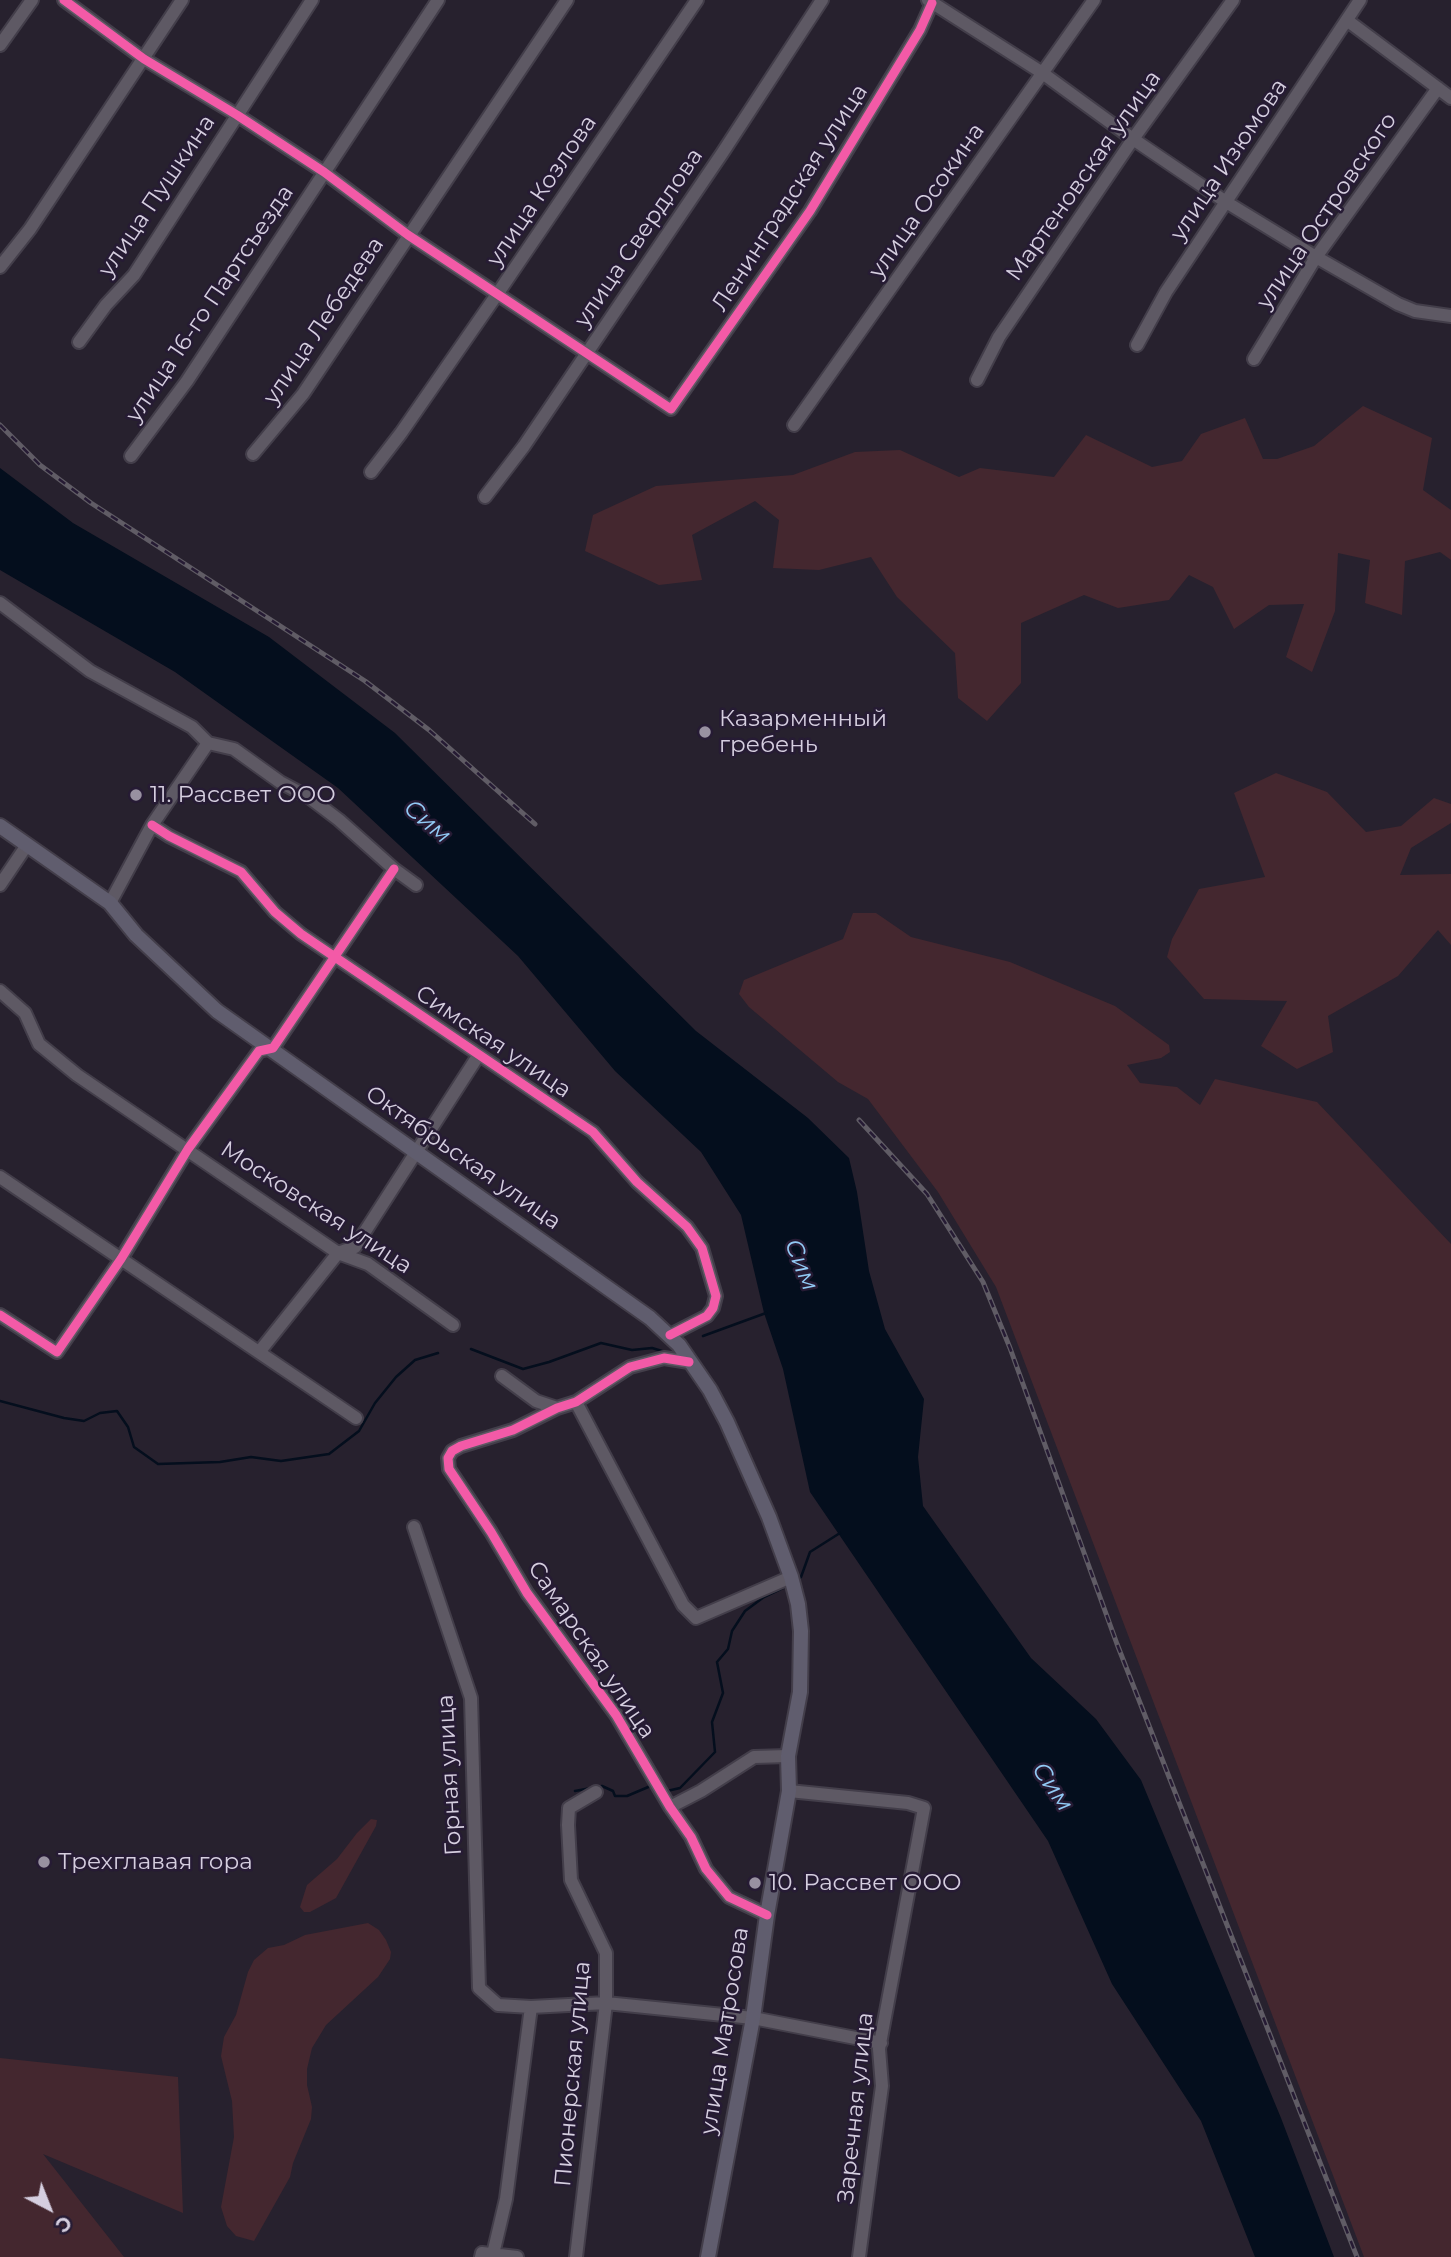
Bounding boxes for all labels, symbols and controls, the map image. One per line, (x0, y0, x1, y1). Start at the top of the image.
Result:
street label: Мартеновская улица (1001, 65, 1167, 287)
street label: улица Изюмова (1165, 74, 1293, 246)
street label: Ленинградская улица (706, 79, 874, 317)
street label: улица Островского (1251, 108, 1403, 314)
street label: улица Пушкина (93, 110, 221, 282)
street label: улица Козлова (481, 110, 603, 272)
street label: улица Осокина (863, 118, 991, 284)
street label: улица Свердлова (569, 143, 709, 333)
street label: улица 16-го Партсъезда (120, 180, 300, 428)
street label: улица Лебедева (258, 232, 390, 410)
place label: Казарменный гребень (719, 705, 887, 759)
marker: Казарменный гребень (697, 724, 713, 740)
place label: 11. Рассвет ООО (150, 781, 336, 809)
marker: 11. Рассвет ООО (128, 787, 144, 803)
water label: Сим (397, 794, 457, 850)
street label: Симская улица (410, 980, 576, 1104)
street label: Октябрьская улица (360, 1080, 566, 1236)
street label: Московская улица (215, 1136, 417, 1280)
water label: Сим (778, 1235, 824, 1295)
street label: Самарская улица (521, 1556, 661, 1744)
street label: Горная улица (432, 1694, 468, 1856)
water label: Сим (1025, 1757, 1079, 1817)
place label: Трехглавая гора (58, 1848, 253, 1876)
marker: Трехглавая гора (36, 1854, 52, 1870)
place label: 10. Рассвет ООО (769, 1869, 962, 1897)
marker: 10. Рассвет ООО (747, 1875, 763, 1891)
street label: улица Матросова (695, 1925, 755, 2137)
street label: Пионерская улица (549, 1960, 597, 2188)
street label: Заречная улица (832, 2011, 880, 2205)
north arrow (14, 2173, 84, 2243)
text: С (51, 2211, 76, 2237)

